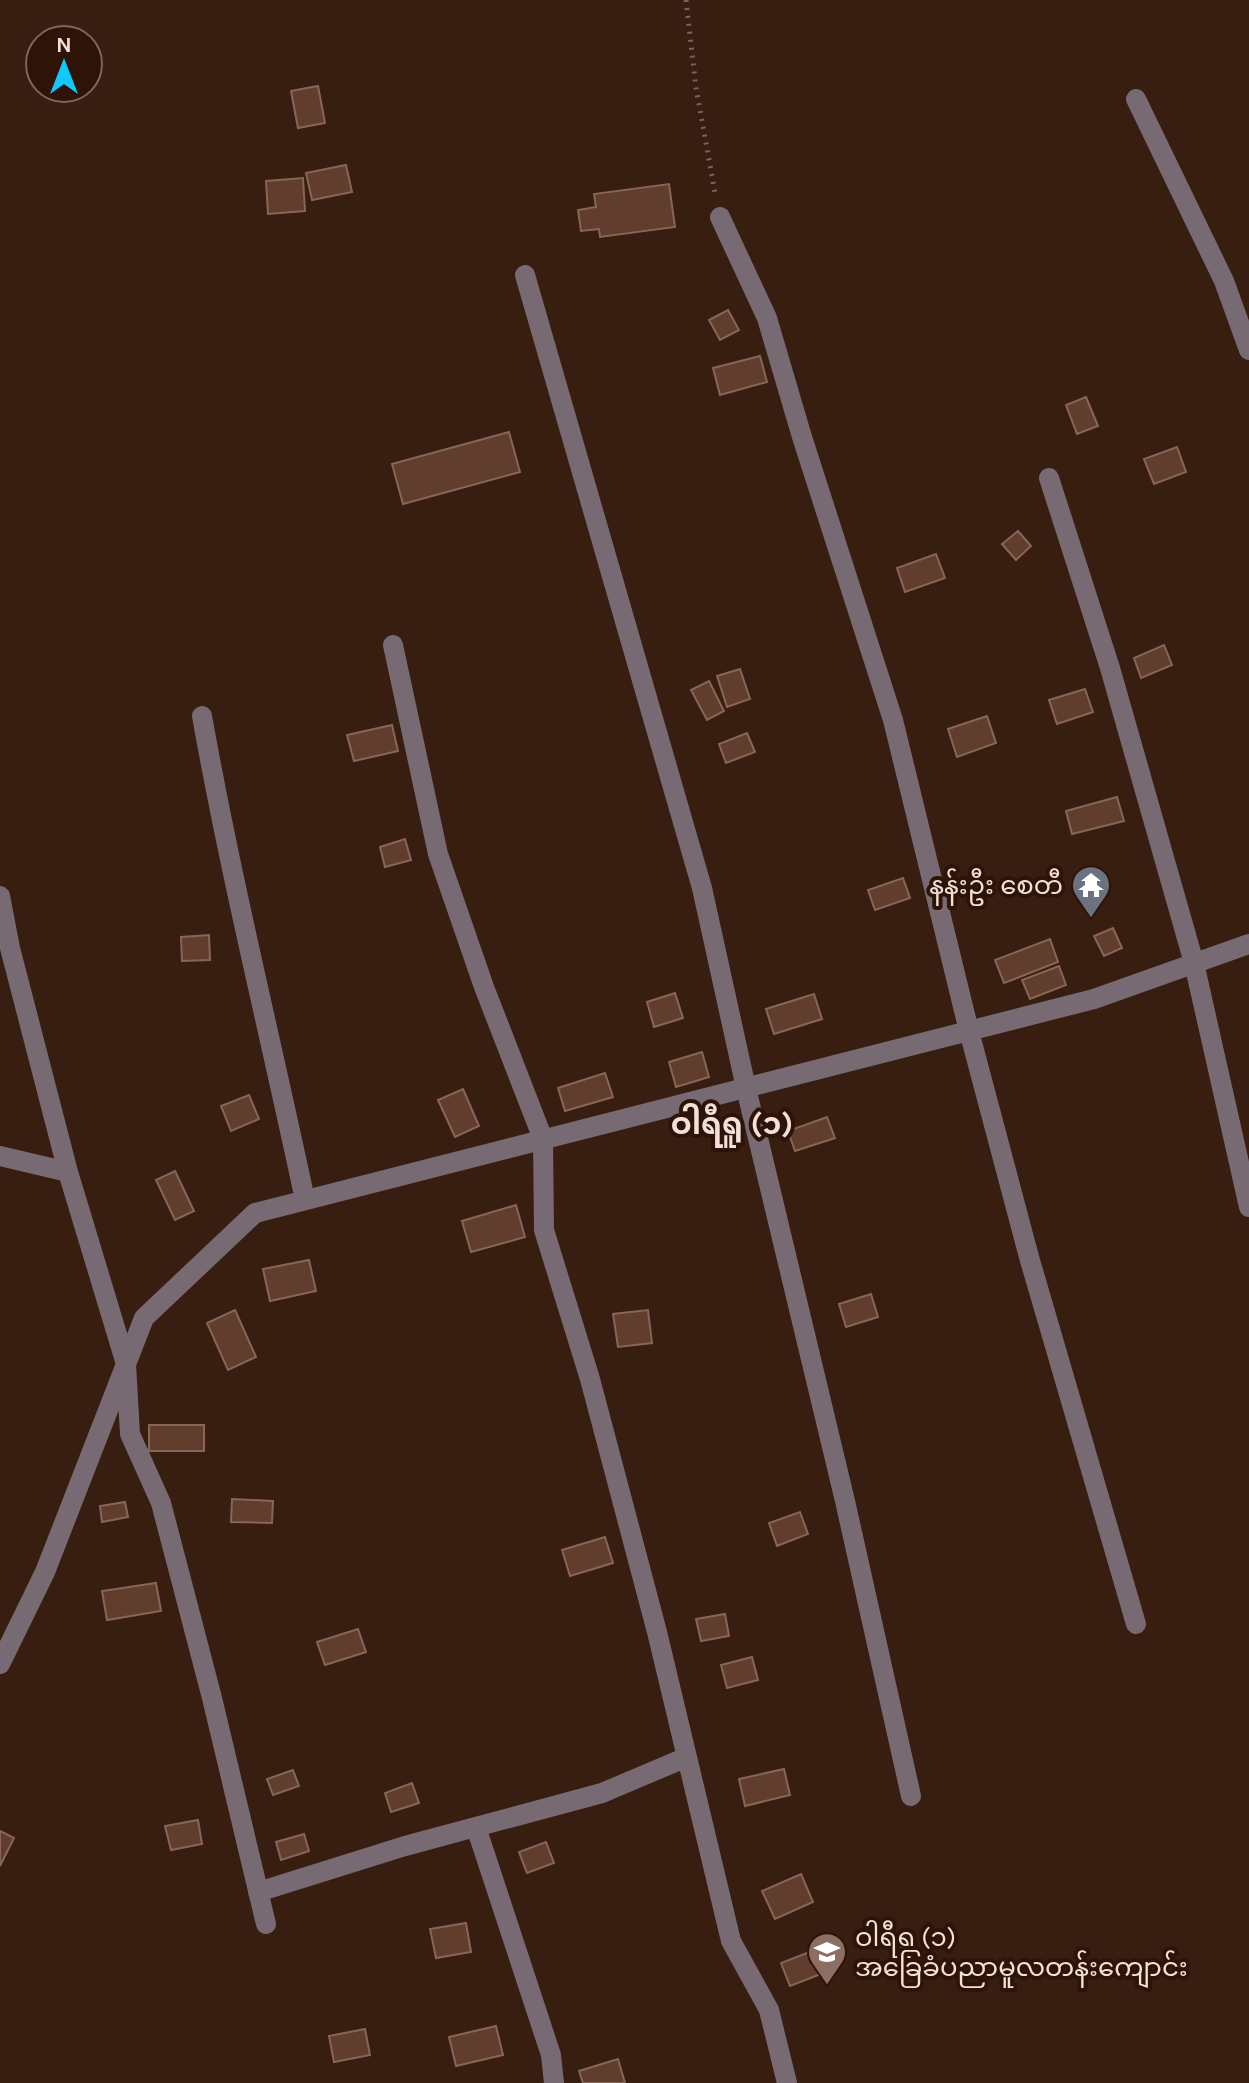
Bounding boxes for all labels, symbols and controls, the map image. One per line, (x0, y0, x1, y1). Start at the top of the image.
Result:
north arrow (24, 24, 104, 104)
text: N (56, 32, 72, 58)
temple icon: နန်းဦး စေတီ (1070, 864, 1112, 919)
place label: နန်းဦး စေတီ (929, 868, 1063, 906)
district label: ဝါရီရူ (၁) (671, 1103, 793, 1148)
place label: ဝါရီရူ (၁) အခြေခံပညာမူလတန်းကျောင်း (855, 1920, 1188, 1988)
school or university icon: ဝါရီရူ (၁) အခြေခံပညာမူလတန်းကျောင်း (806, 1931, 848, 1986)

